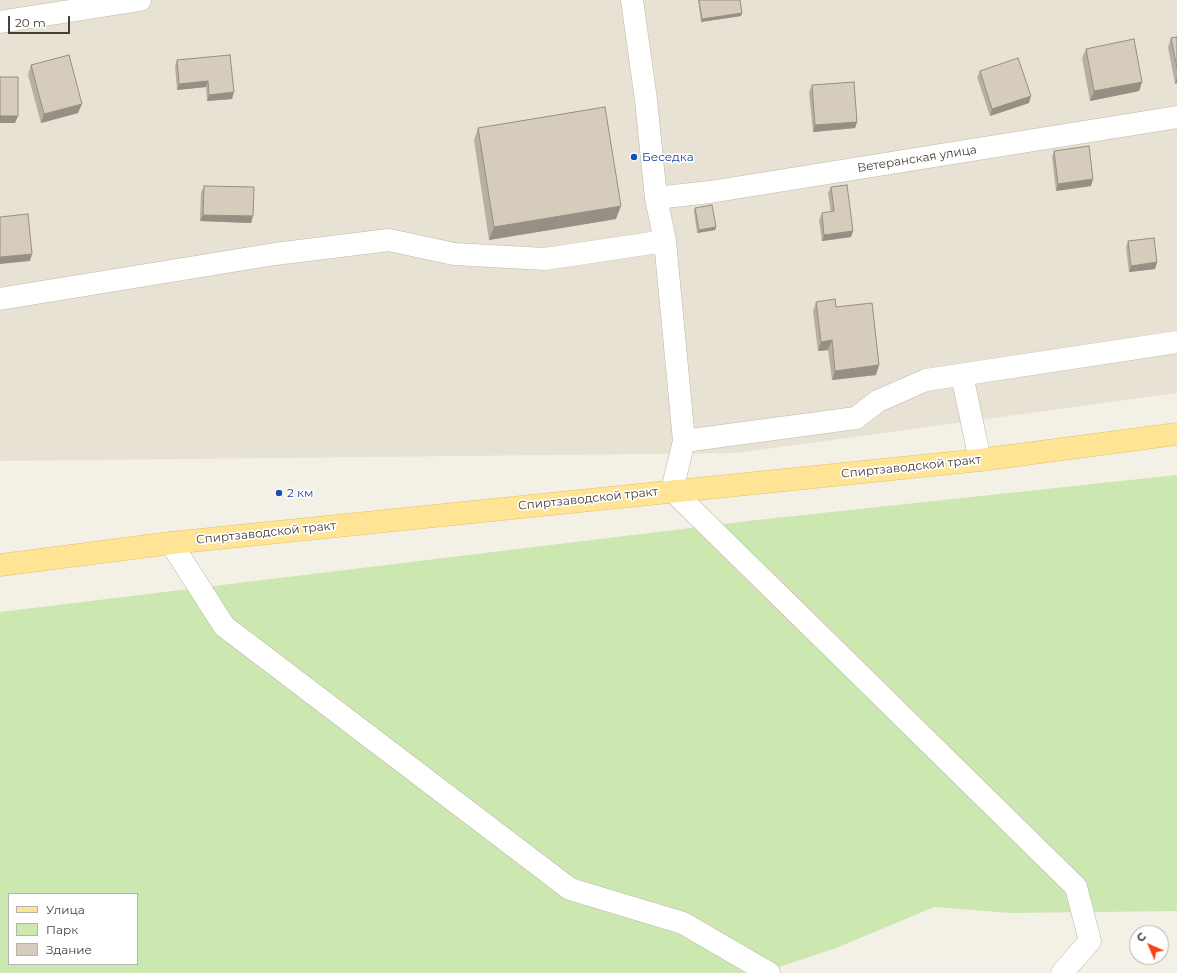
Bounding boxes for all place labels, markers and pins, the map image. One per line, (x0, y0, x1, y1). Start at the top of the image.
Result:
place label: Беседка (642, 150, 694, 164)
marker: Беседка (629, 152, 639, 162)
place label: 2 км (287, 486, 313, 500)
marker: 2 км (274, 488, 284, 498)

